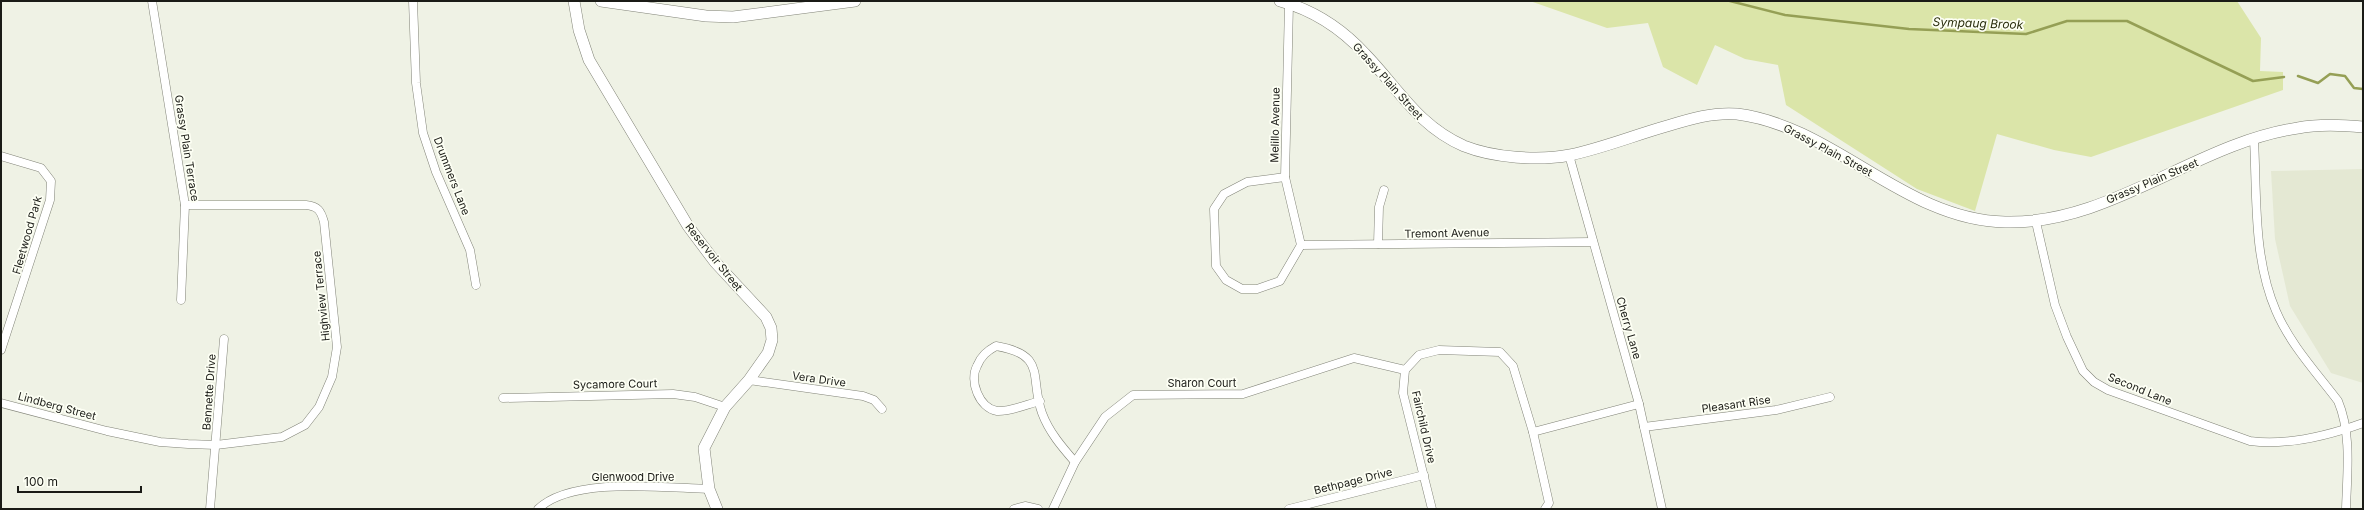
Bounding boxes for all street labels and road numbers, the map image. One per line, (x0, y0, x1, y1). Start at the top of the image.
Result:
street label: Grassy Plain Street (1350, 40, 1426, 123)
street label: Melillo Avenue (1267, 87, 1283, 163)
street label: Grassy Plain Terrace (172, 94, 202, 202)
street label: Grassy Plain Street (1781, 121, 1875, 180)
street label: Drummers Lane (431, 135, 473, 217)
street label: Grassy Plain Street (2104, 155, 2200, 207)
street label: Fleetwood Park (9, 194, 45, 276)
street label: Reservoir Street (682, 220, 746, 294)
street label: Tremont Avenue (1404, 225, 1490, 241)
street label: Highview Terrace (309, 250, 333, 342)
street label: Cherry Lane (1613, 295, 1645, 361)
street label: Bennette Drive (199, 353, 219, 431)
street label: Vera Drive (791, 368, 847, 390)
street label: Second Lane (2106, 370, 2174, 408)
street label: Sycamore Court (573, 376, 658, 392)
street label: Sharon Court (1168, 376, 1237, 390)
street label: Lindberg Street (16, 389, 98, 423)
street label: Fairchild Drive (1409, 389, 1439, 465)
street label: Pleasant Rise (1701, 392, 1771, 416)
street label: Bethpage Drive (1312, 464, 1394, 498)
street label: Glenwood Drive (592, 470, 674, 484)

